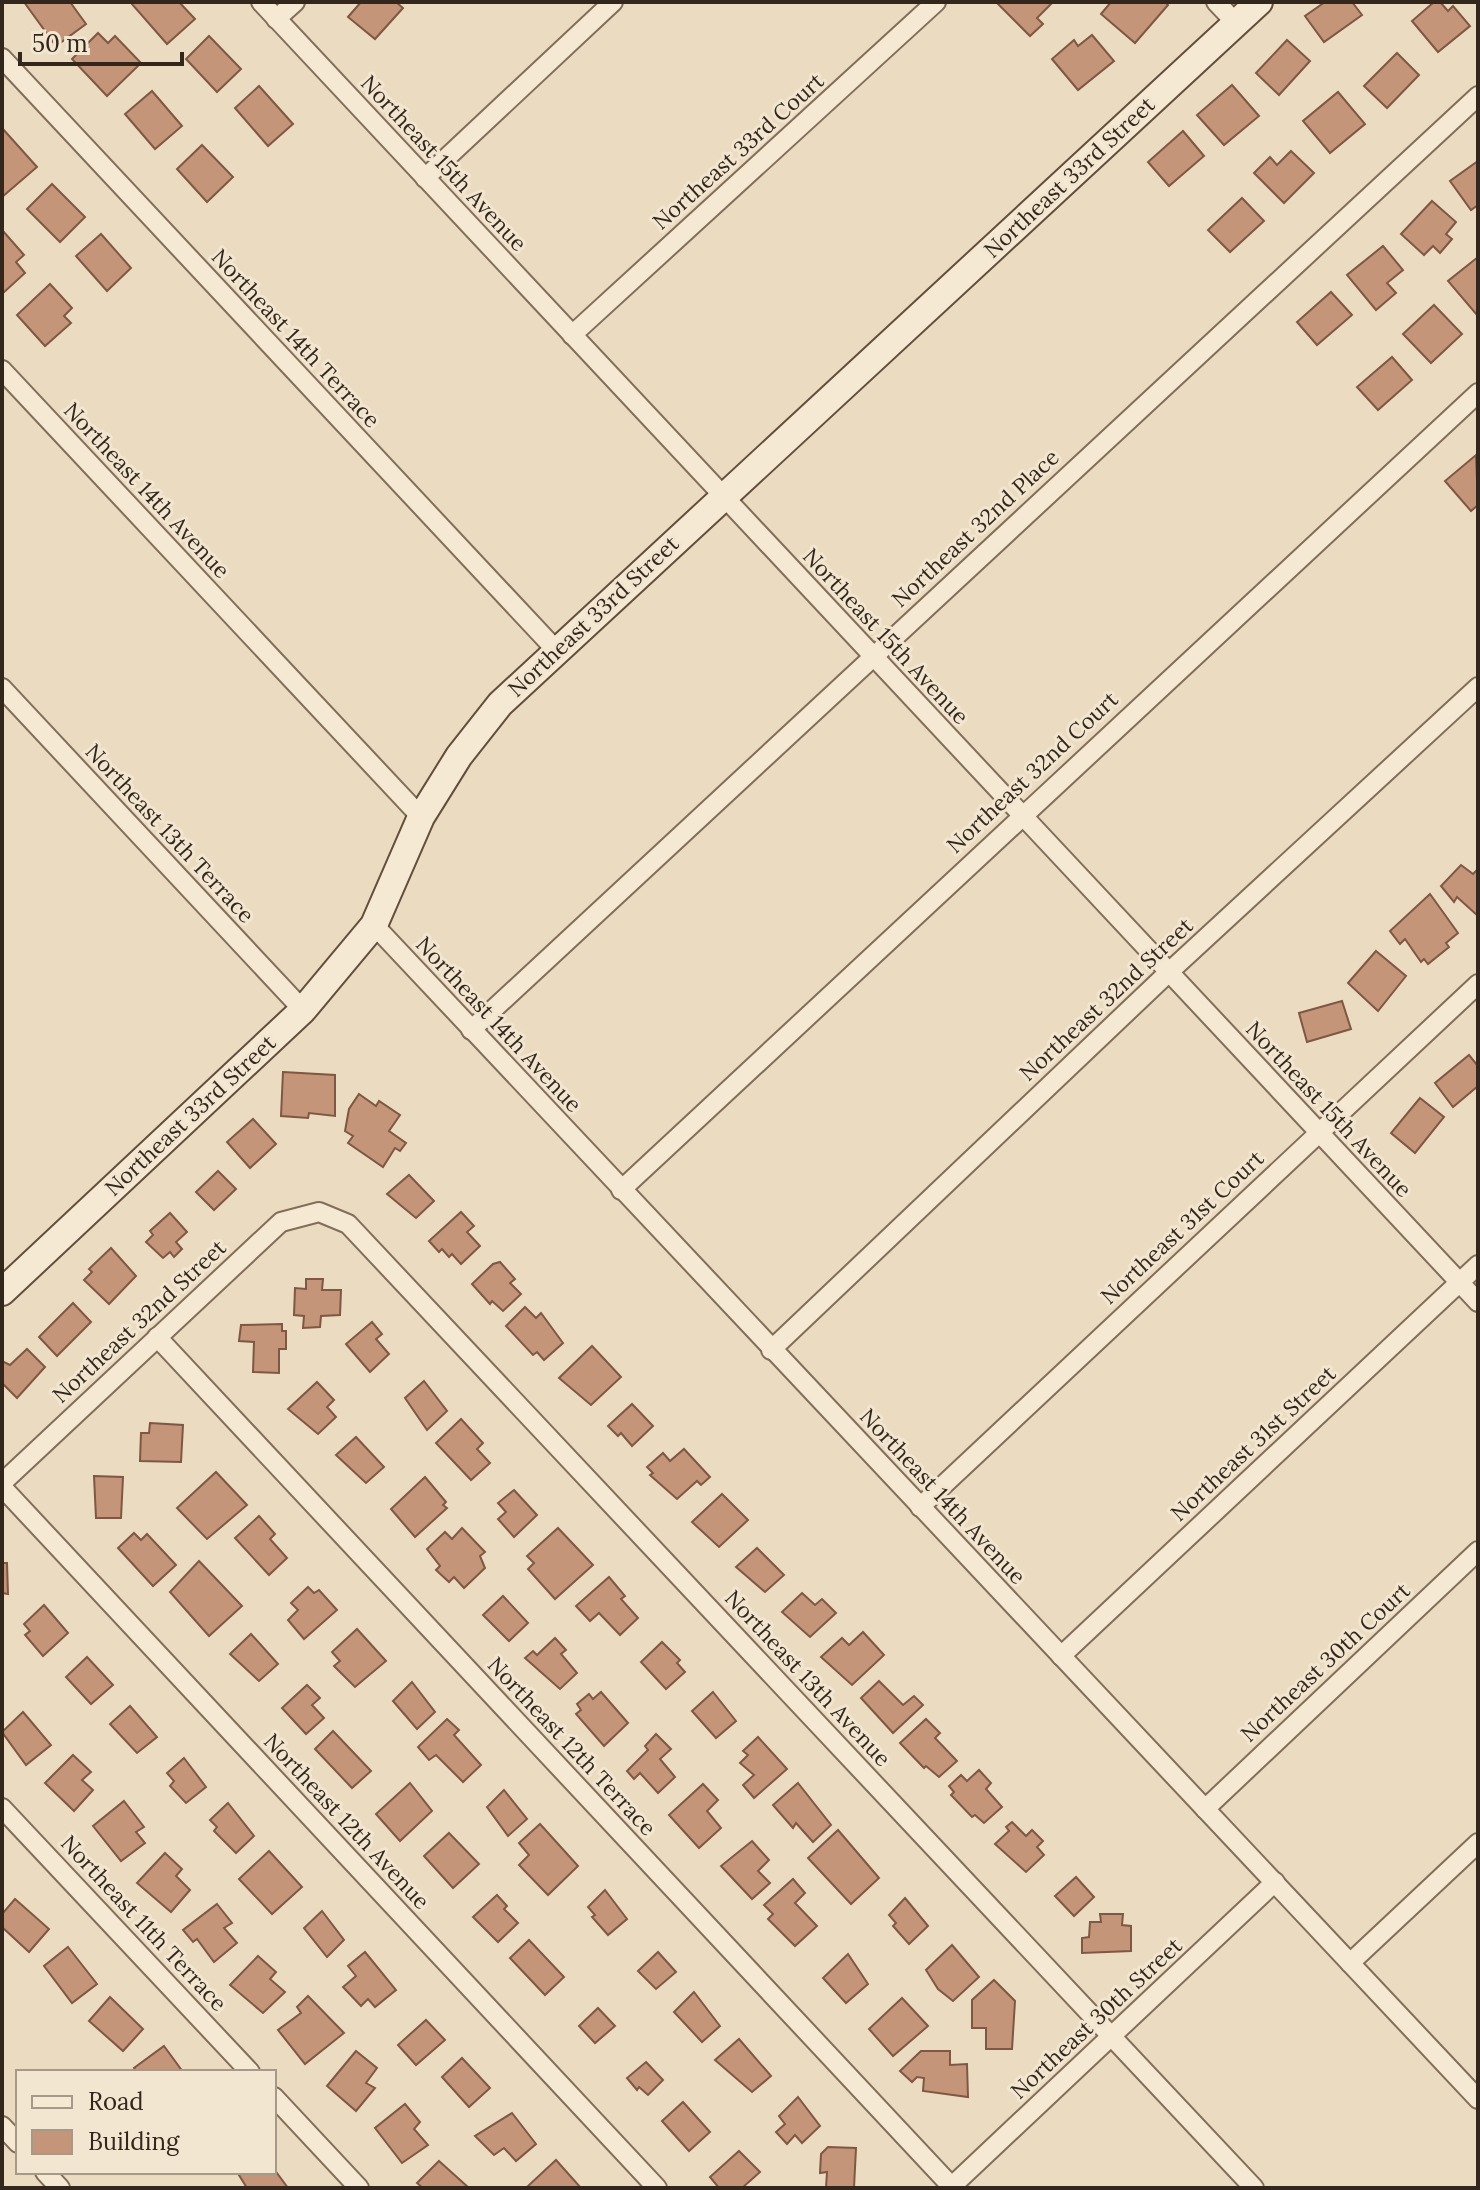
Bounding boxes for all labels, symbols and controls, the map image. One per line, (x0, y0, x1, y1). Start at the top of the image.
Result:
scale bar (20, 16, 182, 66)
text: 50 m (32, 28, 88, 59)
street label: Northeast 33rd Court (647, 66, 830, 235)
street label: Northeast 15th Avenue (355, 69, 533, 257)
street label: Northeast 33rd Street (978, 90, 1161, 264)
street label: Northeast 14th Terrace (206, 243, 386, 433)
street label: Northeast 14th Avenue (58, 396, 236, 584)
street label: Northeast 32nd Place (885, 443, 1065, 613)
street label: Northeast 33rd Street (502, 529, 685, 703)
street label: Northeast 15th Avenue (797, 542, 975, 730)
street label: Northeast 32nd Court (940, 685, 1124, 859)
street label: Northeast 13th Terrace (80, 738, 260, 929)
street label: Northeast 32nd Street (1013, 911, 1199, 1087)
street label: Northeast 14th Avenue (410, 930, 588, 1118)
street label: Northeast 15th Avenue (1240, 1015, 1418, 1203)
street label: Northeast 33rd Street (99, 1028, 282, 1202)
street label: Northeast 31st Court (1095, 1144, 1270, 1310)
street label: Northeast 32nd Street (46, 1233, 232, 1409)
street label: Northeast 31st Street (1165, 1359, 1342, 1527)
street label: Northeast 14th Avenue (854, 1402, 1032, 1590)
street label: Northeast 30th Court (1234, 1576, 1416, 1748)
street label: Northeast 13th Avenue (719, 1584, 897, 1772)
street label: Northeast 12th Terrace (482, 1651, 662, 1841)
street label: Northeast 12th Avenue (258, 1727, 436, 1915)
street label: Northeast 11th Terrace (55, 1829, 233, 2017)
street label: Northeast 30th Street (1004, 1931, 1188, 2105)
legend (16, 2070, 276, 2174)
text: Road (88, 2086, 144, 2117)
text: Building (88, 2126, 180, 2157)

